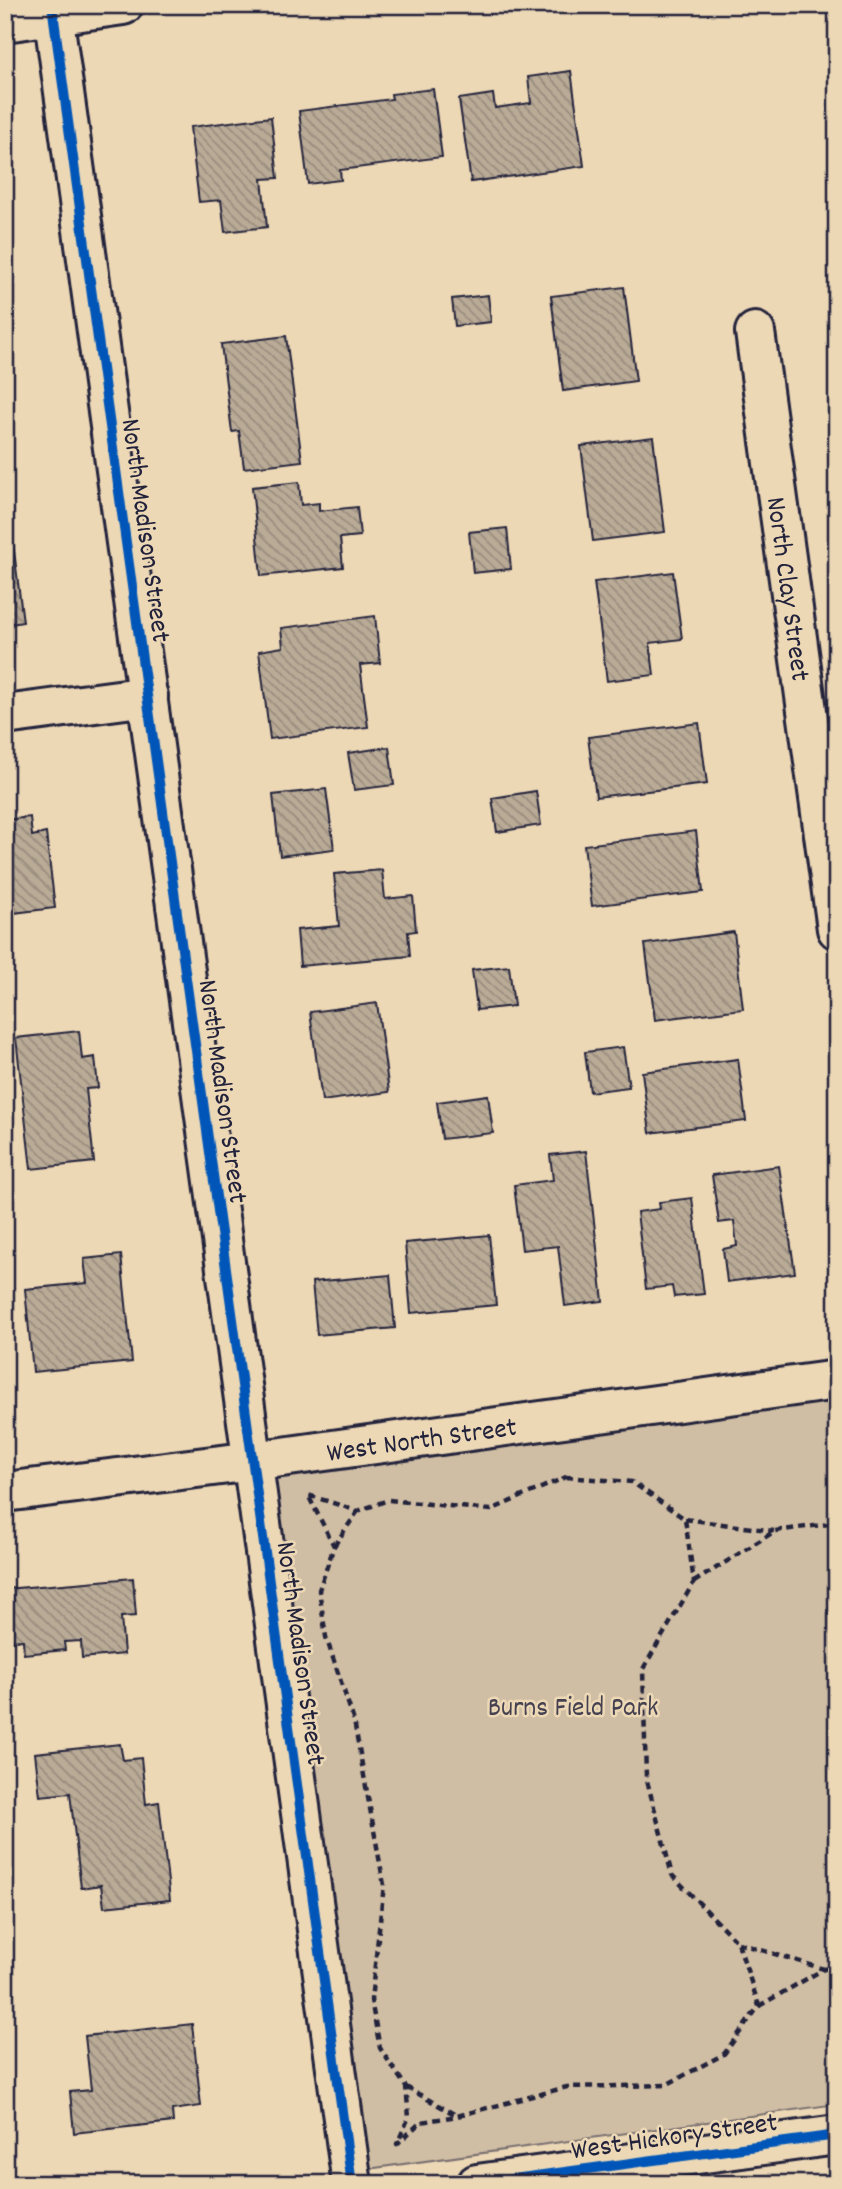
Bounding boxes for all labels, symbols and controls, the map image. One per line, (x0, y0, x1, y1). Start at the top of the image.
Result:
street label: North Madison Street (108, 416, 179, 645)
street label: North Clay Street (753, 495, 818, 684)
street label: North Madison Street (185, 977, 256, 1206)
street label: West North Street (325, 1410, 520, 1476)
street label: North Madison Street (263, 1539, 334, 1768)
park label: Burns Field Park (488, 1690, 658, 1730)
street label: West Hickory Street (569, 2105, 780, 2173)

